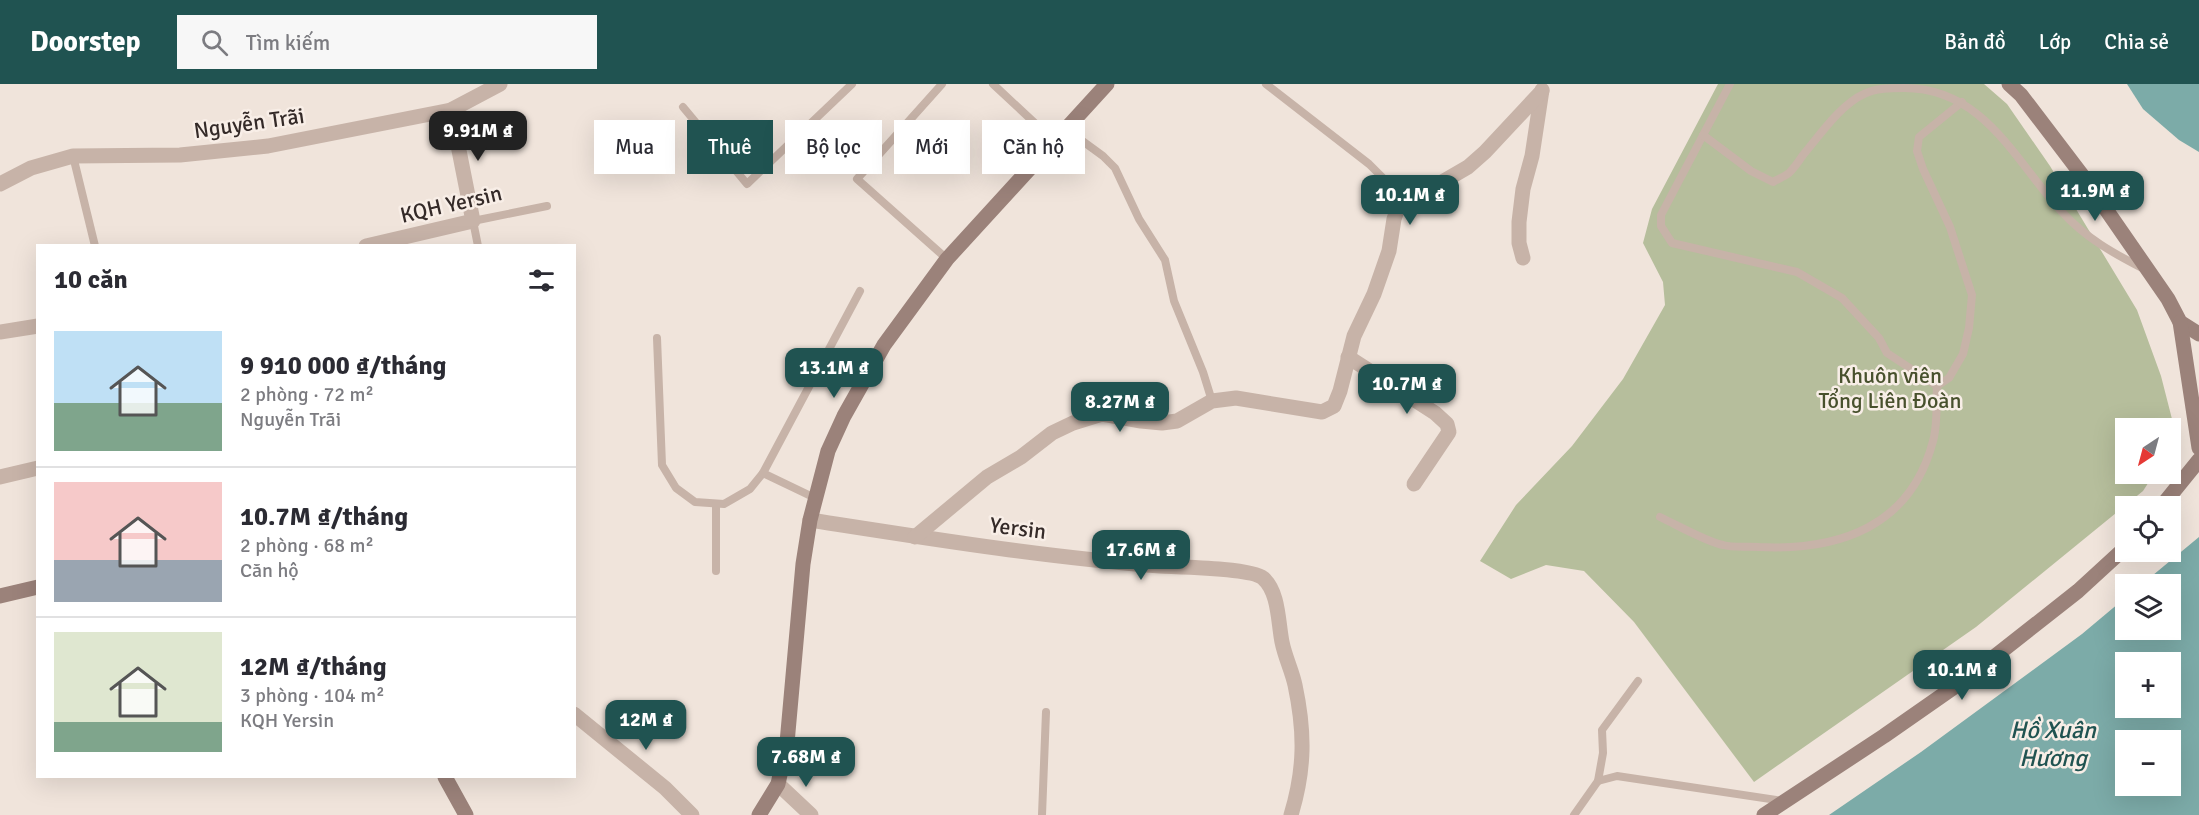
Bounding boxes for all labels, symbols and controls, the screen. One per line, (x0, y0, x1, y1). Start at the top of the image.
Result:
search box (177, 15, 597, 69)
text: Doorstep (30, 25, 141, 59)
icon: search (198, 26, 231, 59)
text: Tìm kiếm (246, 29, 330, 56)
text: Bản đồ (1944, 29, 2006, 55)
text: Lớp (2039, 29, 2071, 55)
text: Chia sẻ (2104, 29, 2169, 55)
street label: Nguyễn Trãi (192, 102, 306, 144)
pin: 9.91M ₫ (423, 111, 533, 162)
text: 9.91M ₫ (443, 118, 513, 143)
chip: Mua (594, 120, 675, 174)
chip: Thuê (687, 120, 773, 174)
chip: Bộ lọc (785, 120, 882, 174)
chip: Mới (894, 120, 970, 174)
chip: Căn hộ (982, 120, 1085, 174)
pin: 11.9M ₫ (2040, 171, 2150, 222)
pin: 10.1M ₫ (1355, 175, 1465, 226)
text: 11.9M ₫ (2060, 178, 2130, 203)
street label: KQH Yersin (398, 179, 504, 229)
text: 10.1M ₫ (1375, 182, 1445, 207)
text: 10 căn (54, 264, 128, 296)
icon: filters (525, 264, 558, 297)
pin: 13.1M ₫ (779, 348, 889, 399)
text: 9 910 000 ₫/tháng (240, 350, 447, 382)
icon: home (102, 355, 174, 427)
text: 13.1M ₫ (799, 355, 869, 380)
park label: Khuôn viên Tổng Liên Đoàn (1819, 362, 1961, 414)
pin: 10.7M ₫ (1352, 364, 1462, 415)
text: 10.7M ₫ (1372, 371, 1442, 396)
text: 2 phòng · 72 m² (240, 382, 374, 407)
pin: 8.27M ₫ (1065, 382, 1175, 433)
text: 8.27M ₫ (1085, 389, 1155, 414)
text: Nguyễn Trãi (240, 407, 341, 432)
north arrow (2115, 418, 2181, 484)
map controls (2115, 418, 2181, 796)
button: locate (2115, 496, 2181, 562)
text: 10.7M ₫/tháng (240, 501, 408, 533)
icon: home (102, 506, 174, 578)
street label: Yersin (988, 511, 1048, 545)
pin: 17.6M ₫ (1086, 530, 1196, 581)
text: 2 phòng · 68 m² (240, 533, 374, 558)
text: 17.6M ₫ (1106, 537, 1176, 562)
text: Căn hộ (240, 558, 299, 583)
button: layers (2115, 574, 2181, 640)
pin: 10.1M ₫ (1907, 650, 2017, 701)
text: 12M ₫/tháng (240, 651, 387, 683)
button: + (2115, 652, 2181, 718)
icon: home (102, 656, 174, 728)
text: 10.1M ₫ (1927, 657, 1997, 682)
text: 3 phòng · 104 m² (240, 683, 385, 708)
pin: 12M ₫ (604, 700, 688, 751)
text: 12M ₫ (619, 707, 673, 732)
text: KQH Yersin (240, 708, 334, 733)
water label: Hồ Xuân Hương (2010, 715, 2097, 773)
button: − (2115, 730, 2181, 796)
pin: 7.68M ₫ (751, 737, 861, 788)
text: 7.68M ₫ (771, 744, 841, 769)

